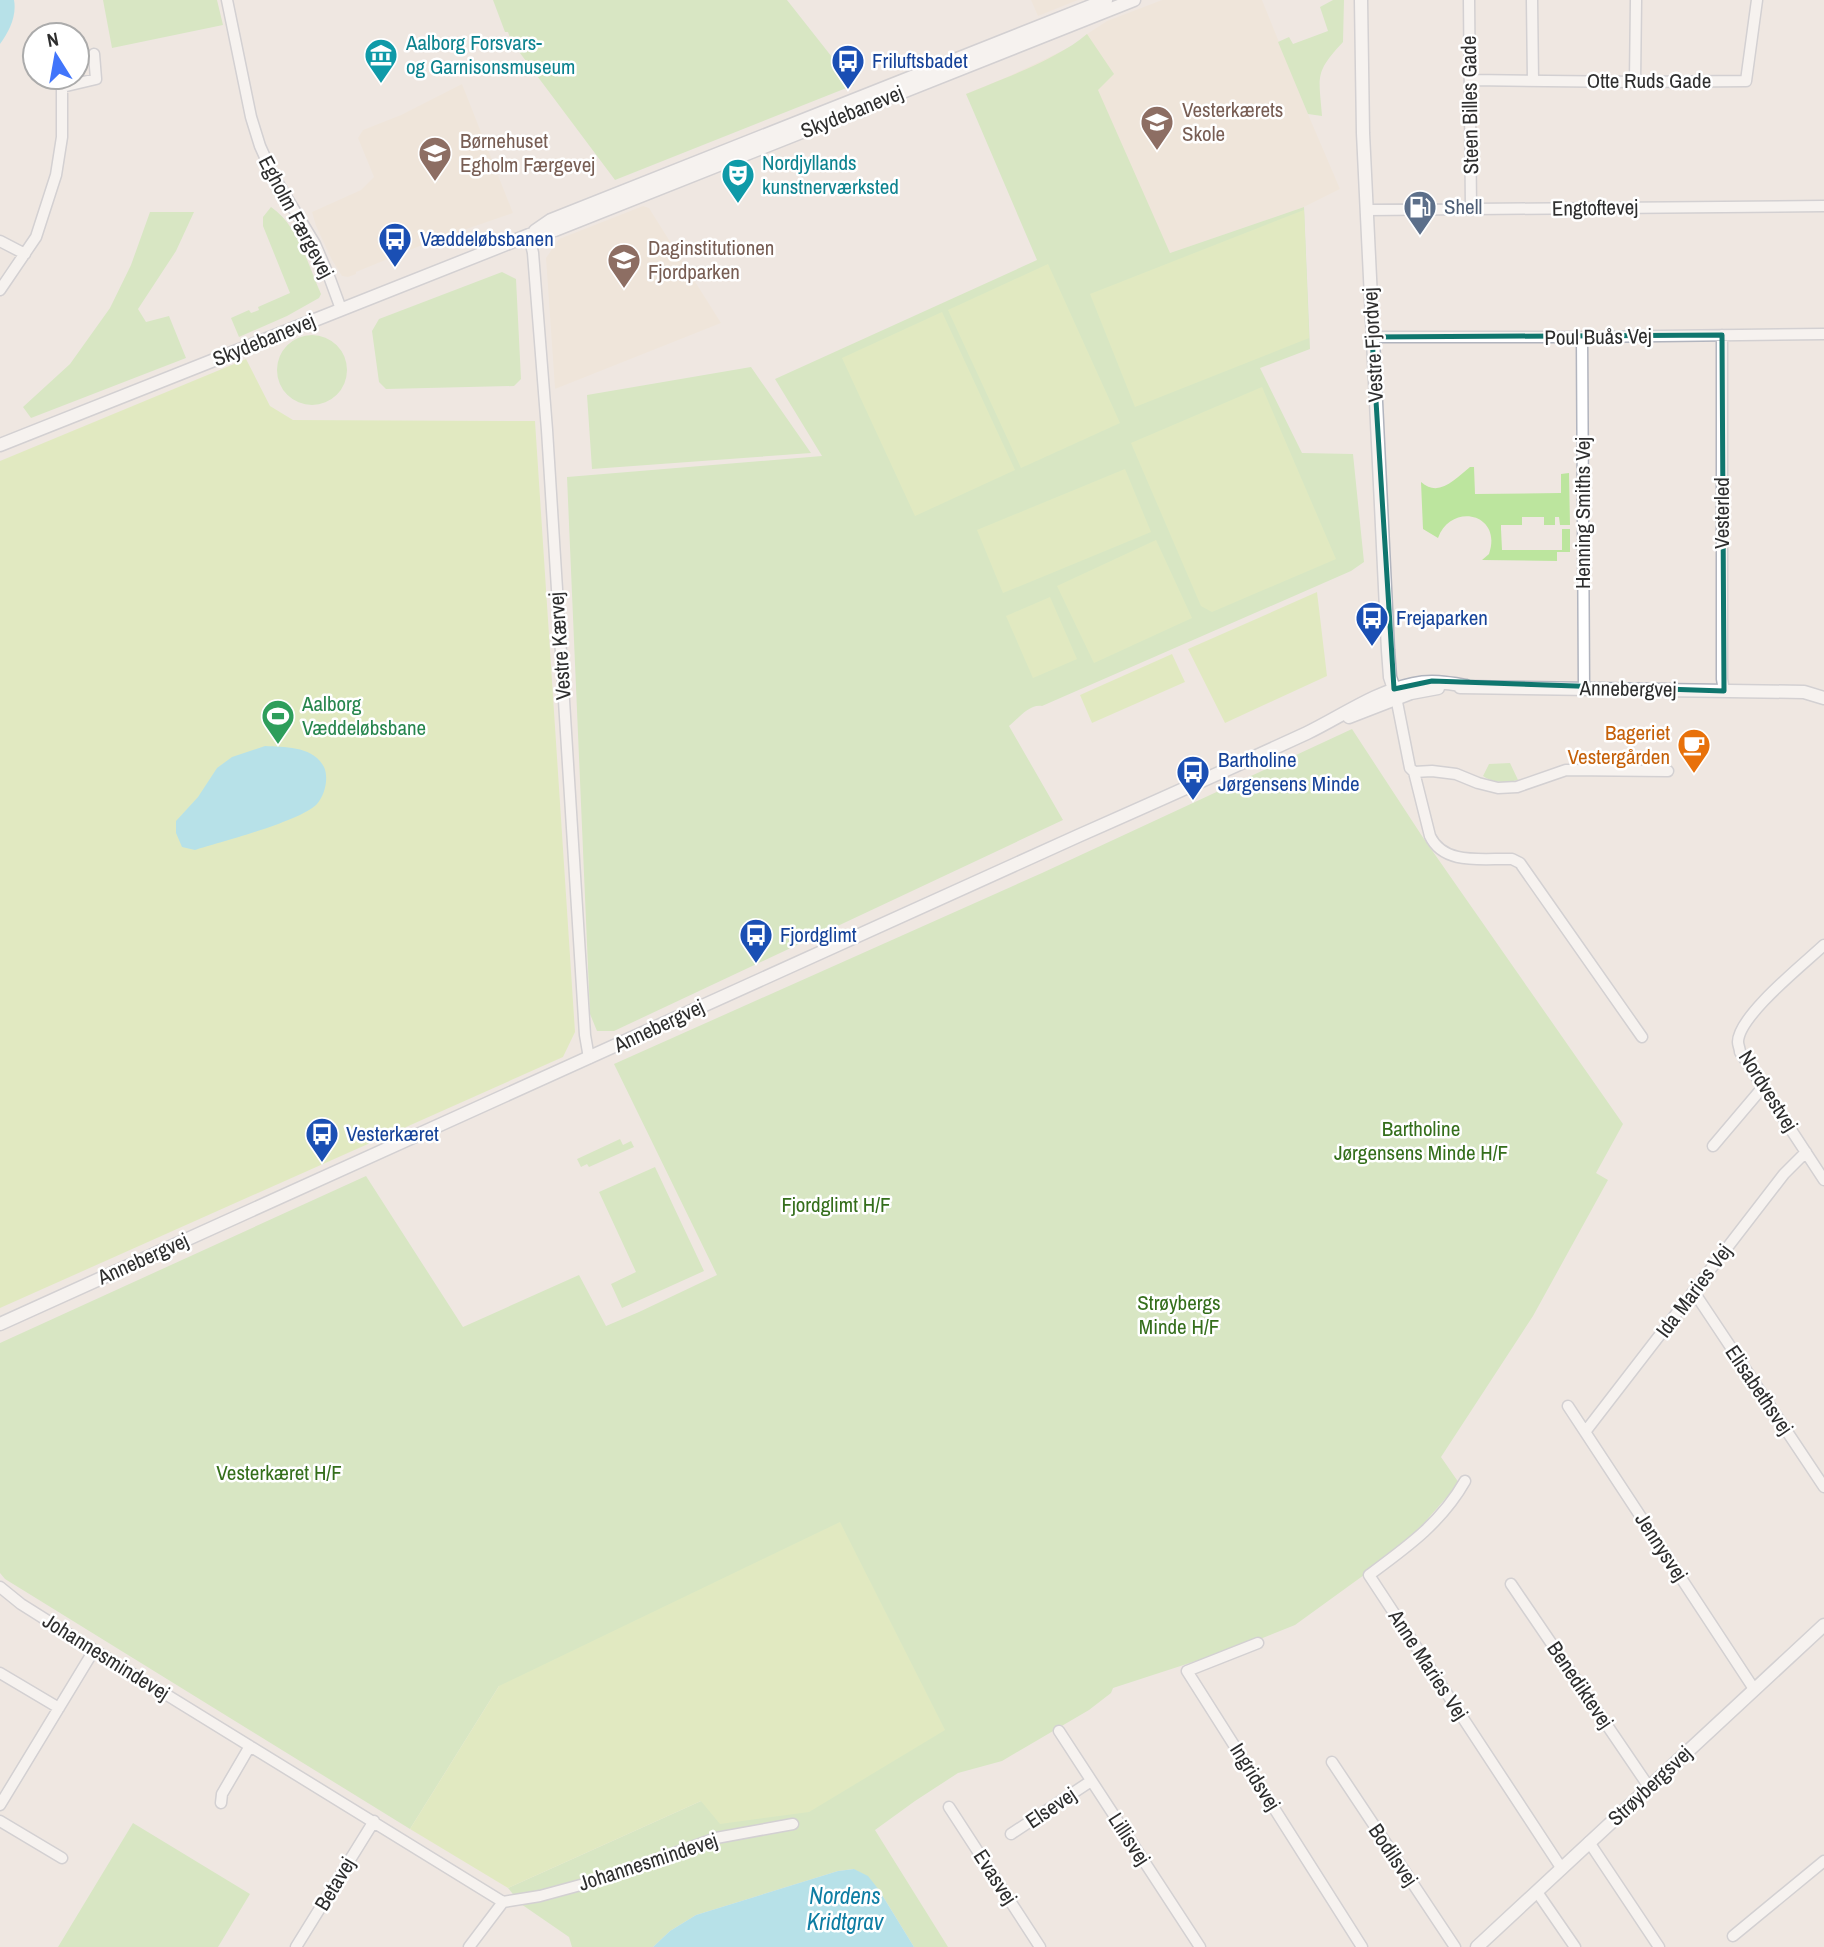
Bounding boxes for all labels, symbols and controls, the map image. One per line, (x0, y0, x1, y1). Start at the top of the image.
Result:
north arrow (21, 21, 91, 91)
text: N (45, 25, 61, 53)
place label: Aalborg Forsvars- og Garnisonsmuseum (405, 28, 575, 81)
street label: Steen Billes Gade (1454, 35, 1485, 175)
museum icon: Aalborg Forsvars- og Garnisonsmuseum (362, 36, 400, 85)
bus stop icon: Friluftsbadet (829, 42, 867, 91)
place label: Friluftsbadet (872, 46, 968, 75)
street label: Otte Ruds Gade (1587, 66, 1711, 95)
street label: Skydebanevej (796, 78, 907, 145)
place label: Vesterkærets Skole (1182, 95, 1283, 148)
school or university icon: Vesterkærets Skole (1138, 103, 1176, 152)
place label: Børnehuset Egholm Færgevej (460, 126, 595, 179)
school or university icon: Børnehuset Egholm Færgevej (416, 134, 454, 183)
place label: Nordjyllands kunstnerværksted (762, 148, 899, 201)
street label: Egholm Færgevej (252, 150, 341, 283)
theatre icon: Nordjyllands kunstnerværksted (719, 156, 757, 205)
fuel station icon: Shell (1401, 188, 1439, 237)
place label: Shell (1444, 192, 1482, 221)
street label: Engtoftevej (1552, 192, 1638, 223)
bus stop icon: Væddeløbsbanen (376, 220, 414, 269)
place label: Væddeløbsbanen (420, 224, 554, 253)
place label: Daginstitutionen Fjordparken (648, 233, 774, 286)
school or university icon: Daginstitutionen Fjordparken (605, 241, 643, 290)
street label: Vestre Fjordvej (1355, 287, 1390, 403)
street label: Skydebanevej (208, 306, 319, 373)
street label: Poul Buås Vej (1544, 321, 1652, 352)
street label: Henning Smiths Vej (1568, 437, 1597, 589)
street label: Vesterled (1707, 477, 1736, 549)
street label: Vestre Kærvej (541, 591, 578, 701)
bus stop icon: Frejaparken (1353, 599, 1391, 648)
place label: Frejaparken (1396, 603, 1488, 632)
street label: Annebergvej (1578, 673, 1677, 704)
place label: Aalborg Væddeløbsbane (301, 689, 426, 742)
sports icon: Aalborg Væddeløbsbane (259, 697, 297, 746)
place label: Bageriet Vestergården (1568, 718, 1670, 771)
cafe icon: Bageriet Vestergården (1675, 726, 1713, 775)
place label: Bartholine Jørgensens Minde (1218, 745, 1360, 798)
bus stop icon: Bartholine Jørgensens Minde (1174, 753, 1212, 802)
bus stop icon: Fjordglimt (737, 916, 775, 965)
place label: Fjordglimt (780, 920, 857, 949)
street label: Annebergvej (608, 992, 709, 1060)
street label: Nordvestvej (1732, 1044, 1805, 1137)
park label: Bartholine Jørgensens Minde H/F (1334, 1114, 1508, 1167)
bus stop icon: Vesterkæret (303, 1115, 341, 1164)
place label: Vesterkæret (346, 1119, 439, 1148)
park label: Fjordglimt H/F (781, 1190, 891, 1219)
street label: Annebergvej (92, 1226, 193, 1292)
street label: Ida Maries Vej (1649, 1238, 1738, 1343)
park label: Strøybergs Minde H/F (1137, 1288, 1221, 1341)
street label: Elisabethsvej (1719, 1339, 1800, 1440)
park label: Vesterkæret H/F (216, 1458, 342, 1487)
street label: Jennysvej (1628, 1507, 1694, 1587)
street label: Anne Maries Vej (1381, 1603, 1475, 1726)
street label: Johannesmindevej (37, 1606, 175, 1707)
street label: Benediktevej (1541, 1635, 1620, 1734)
street label: Ingridsvej (1223, 1737, 1288, 1816)
street label: Strøybergsvej (1601, 1739, 1698, 1832)
street label: Elsevej (1020, 1780, 1082, 1835)
street label: Lillisvej (1102, 1807, 1157, 1871)
street label: Bodilsvej (1362, 1818, 1425, 1892)
street label: Johannesmindevej (575, 1825, 721, 1898)
street label: Evasvej (967, 1844, 1024, 1910)
street label: Betavej (307, 1852, 362, 1916)
water label: Nordens Kridtgrav (807, 1880, 885, 1937)

